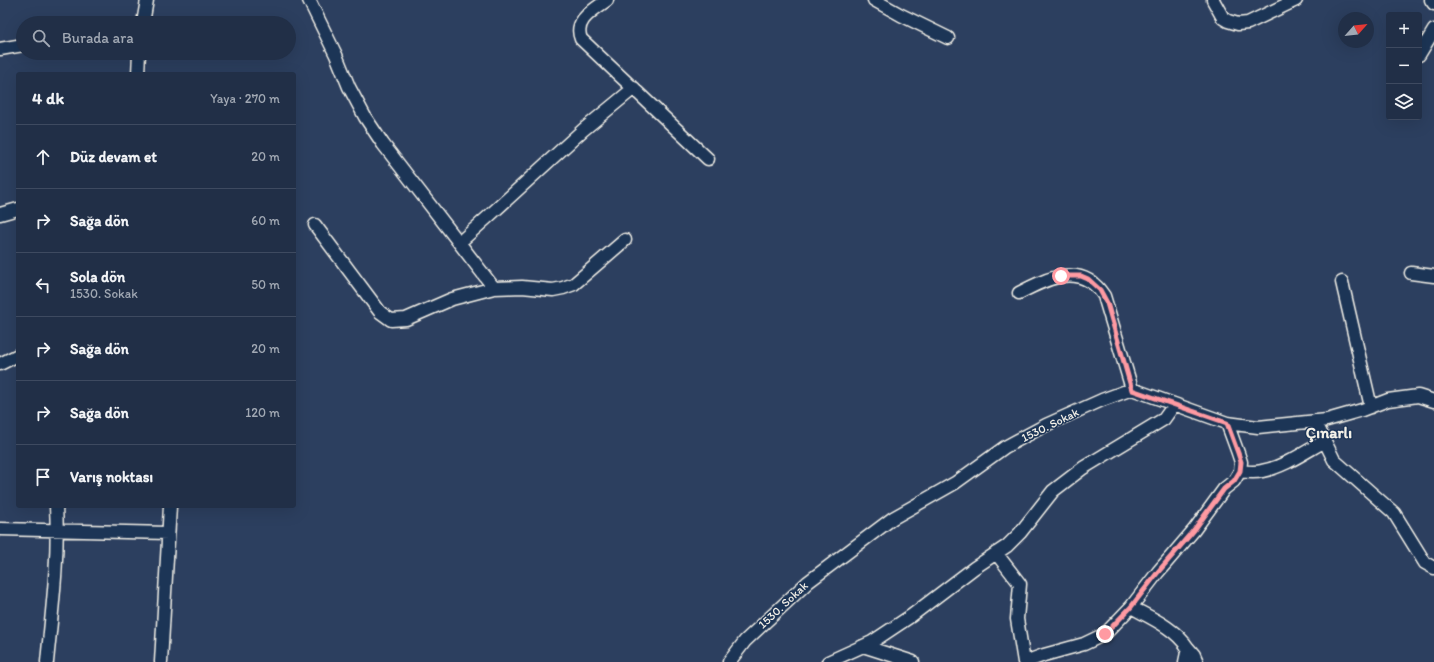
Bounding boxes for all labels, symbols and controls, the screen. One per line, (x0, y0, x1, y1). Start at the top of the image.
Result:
north arrow (1338, 12, 1374, 48)
map controls (1386, 12, 1422, 120)
button: + (1386, 12, 1422, 48)
search box (16, 16, 296, 60)
icon: search (30, 27, 52, 49)
text: Burada ara (62, 29, 134, 47)
button: − (1386, 48, 1422, 84)
button: layers (1386, 84, 1422, 120)
text: 4 dk (32, 88, 64, 108)
text: Yaya · 270 m (210, 91, 280, 106)
icon: ahead (32, 146, 54, 168)
text: Düz devam et (70, 148, 157, 166)
text: 20 m (251, 149, 280, 164)
icon: right (32, 210, 54, 232)
text: Sağa dön (70, 212, 129, 230)
text: 60 m (251, 213, 280, 228)
route start (1052, 267, 1070, 285)
text: Sola dön (70, 268, 125, 286)
icon: left (32, 274, 54, 296)
text: 50 m (251, 277, 280, 292)
text: 1530. Sokak (70, 286, 138, 301)
icon: right (32, 338, 54, 360)
text: Sağa dön (70, 340, 129, 358)
text: 20 m (251, 341, 280, 356)
icon: right (32, 402, 54, 424)
text: Sağa dön (70, 404, 129, 422)
text: 120 m (245, 405, 280, 420)
street label: 1530. Sokak (1019, 405, 1081, 445)
district label: Çınarlı (1306, 423, 1352, 443)
icon: arrive (32, 466, 54, 488)
text: Varış noktası (70, 468, 153, 486)
street label: 1530. Sokak (755, 579, 811, 631)
route end (1096, 625, 1114, 643)

